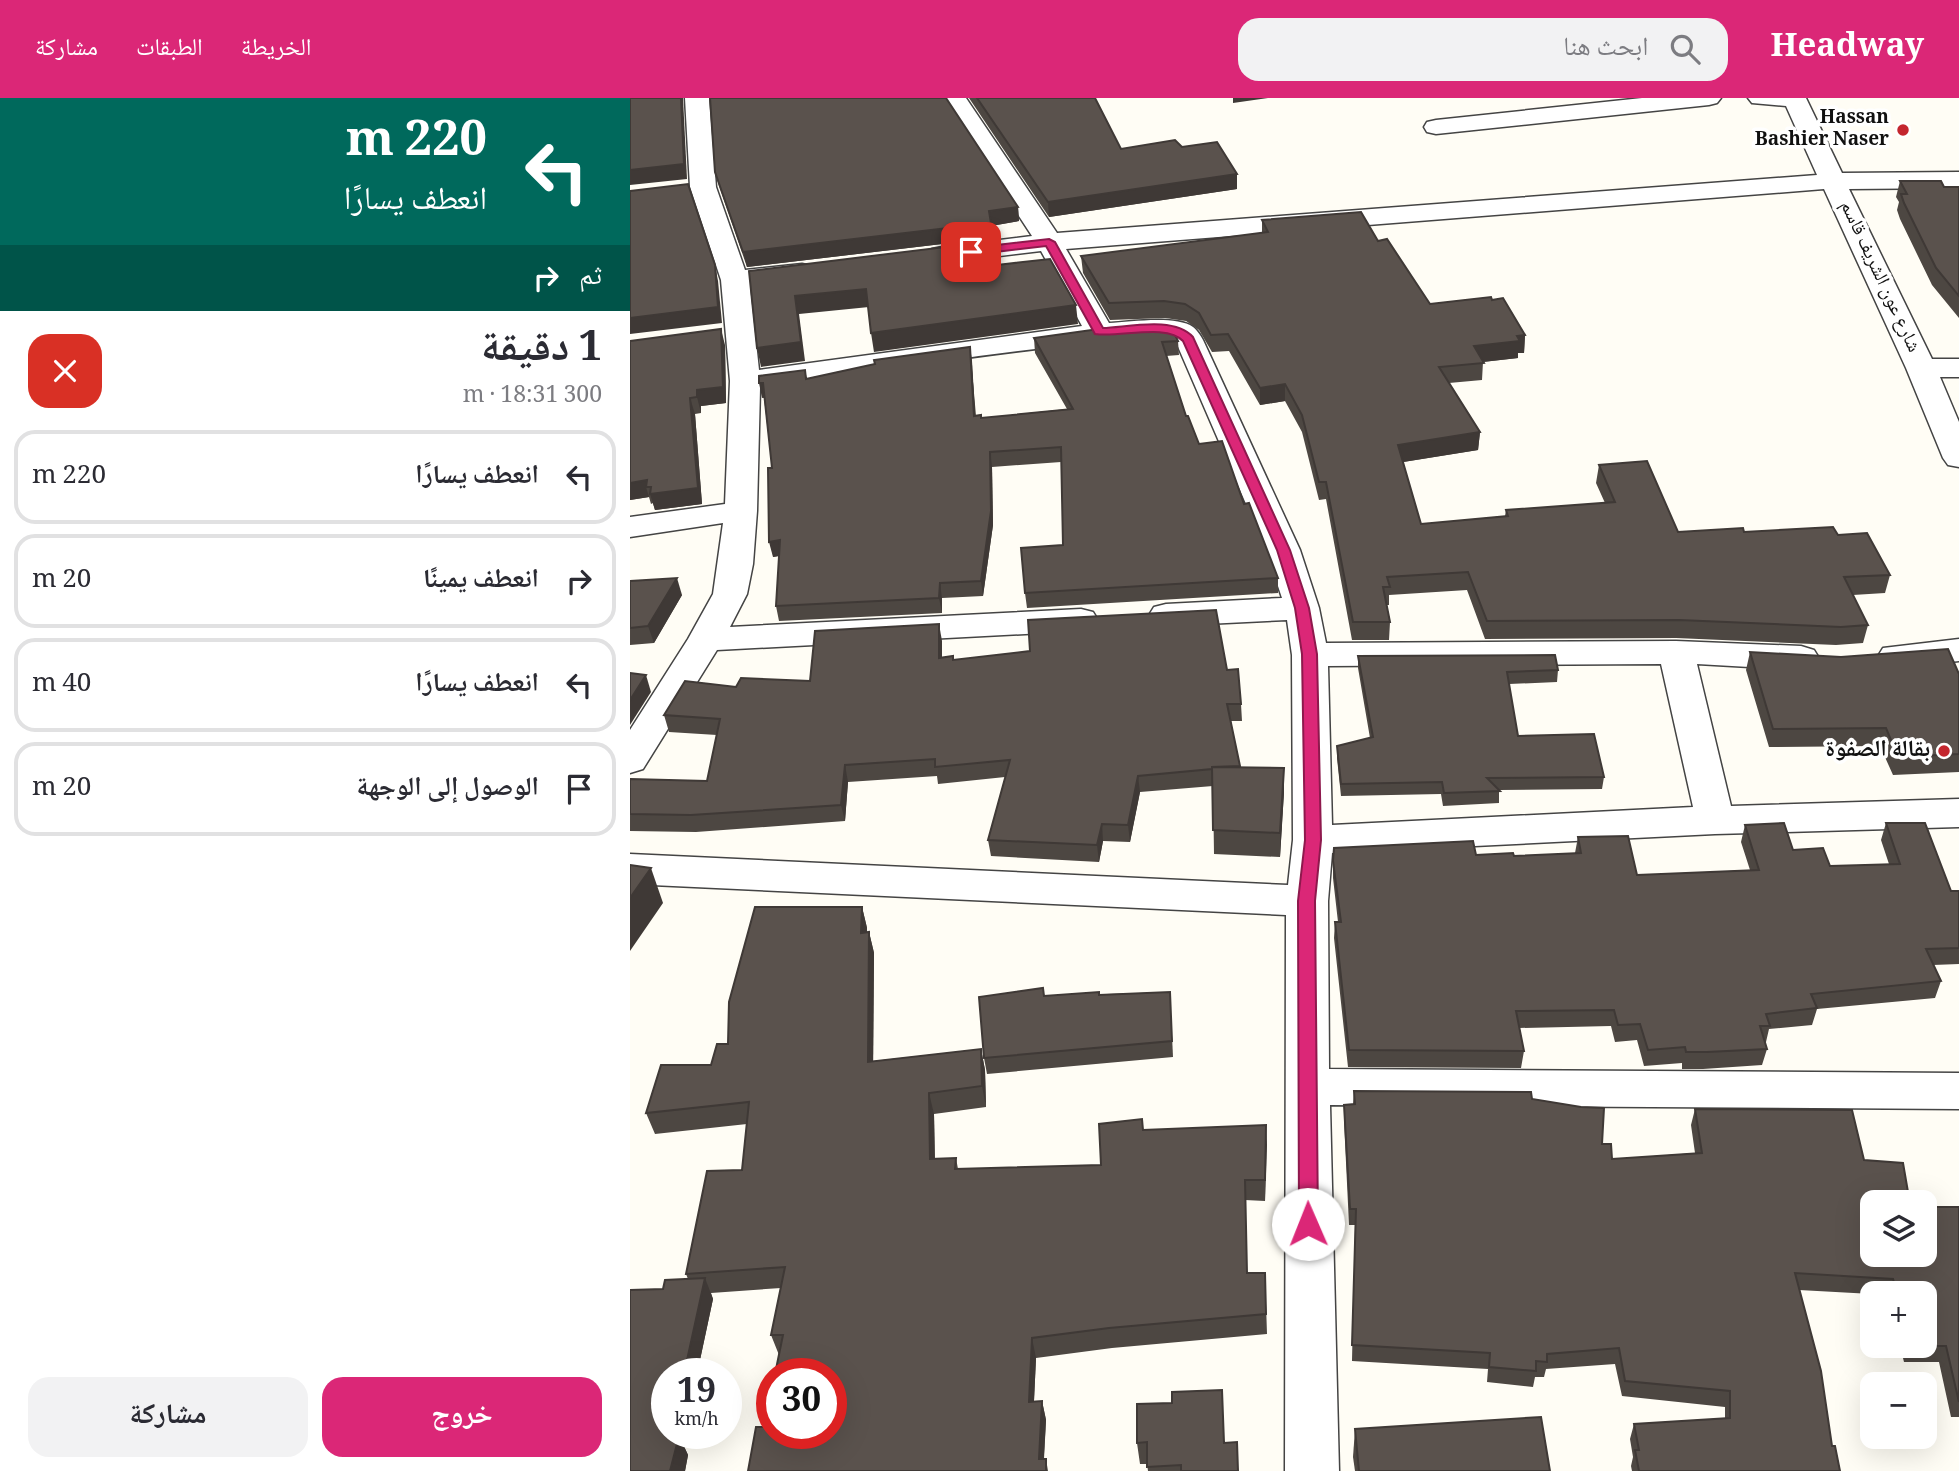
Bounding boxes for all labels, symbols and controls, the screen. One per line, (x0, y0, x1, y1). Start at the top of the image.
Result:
search box (1238, 18, 1728, 81)
text: Headway (1770, 21, 1924, 77)
text: ابحث هنا (1563, 27, 1648, 71)
text: مشاركة (35, 29, 98, 70)
text: الطبقات (136, 29, 203, 70)
text: الخريطة (241, 29, 311, 70)
icon: search (1666, 30, 1704, 68)
text: 220 m (346, 103, 487, 186)
place label: Hassan Bashier Naser (1755, 103, 1889, 157)
marker: Hassan Bashier Naser (1895, 122, 1911, 138)
icon: left (511, 126, 602, 217)
text: انعطف يسارًا (344, 175, 487, 229)
street label: شارع عون الشريف قاسم (1830, 196, 1928, 358)
pin (941, 222, 1001, 282)
icon: arrive (952, 233, 990, 271)
text: ثم (579, 256, 602, 300)
icon: right (527, 259, 565, 297)
text: 1 دقيقة (481, 315, 602, 387)
button: close (28, 334, 102, 408)
text: 300 m · 18:31 (463, 377, 602, 417)
text: 220 m (32, 455, 106, 499)
text: انعطف يسارًا (415, 455, 539, 499)
icon: left (560, 458, 598, 496)
text: 20 m (32, 559, 91, 603)
text: انعطف يمينًا (423, 559, 539, 603)
icon: right (560, 562, 598, 600)
text: 40 m (32, 663, 91, 707)
text: انعطف يسارًا (415, 663, 539, 707)
icon: left (560, 666, 598, 704)
place label: بقالة الصفوة (1825, 731, 1930, 771)
marker: بقالة الصفوة (1936, 743, 1952, 759)
text: 20 m (32, 767, 91, 811)
text: الوصول إلى الوجهة (357, 767, 539, 811)
icon: arrive (560, 770, 598, 808)
position arrow (1271, 1187, 1345, 1261)
map controls (1860, 1190, 1937, 1449)
button: layers (1860, 1190, 1937, 1267)
button: + (1860, 1281, 1937, 1358)
speed limit sign: 30 (756, 1358, 847, 1449)
text: 19 (677, 1365, 716, 1424)
button: − (1860, 1372, 1937, 1449)
button: مشاركة (28, 1377, 308, 1457)
button: خروج (322, 1377, 602, 1457)
text: km/h (674, 1406, 719, 1436)

